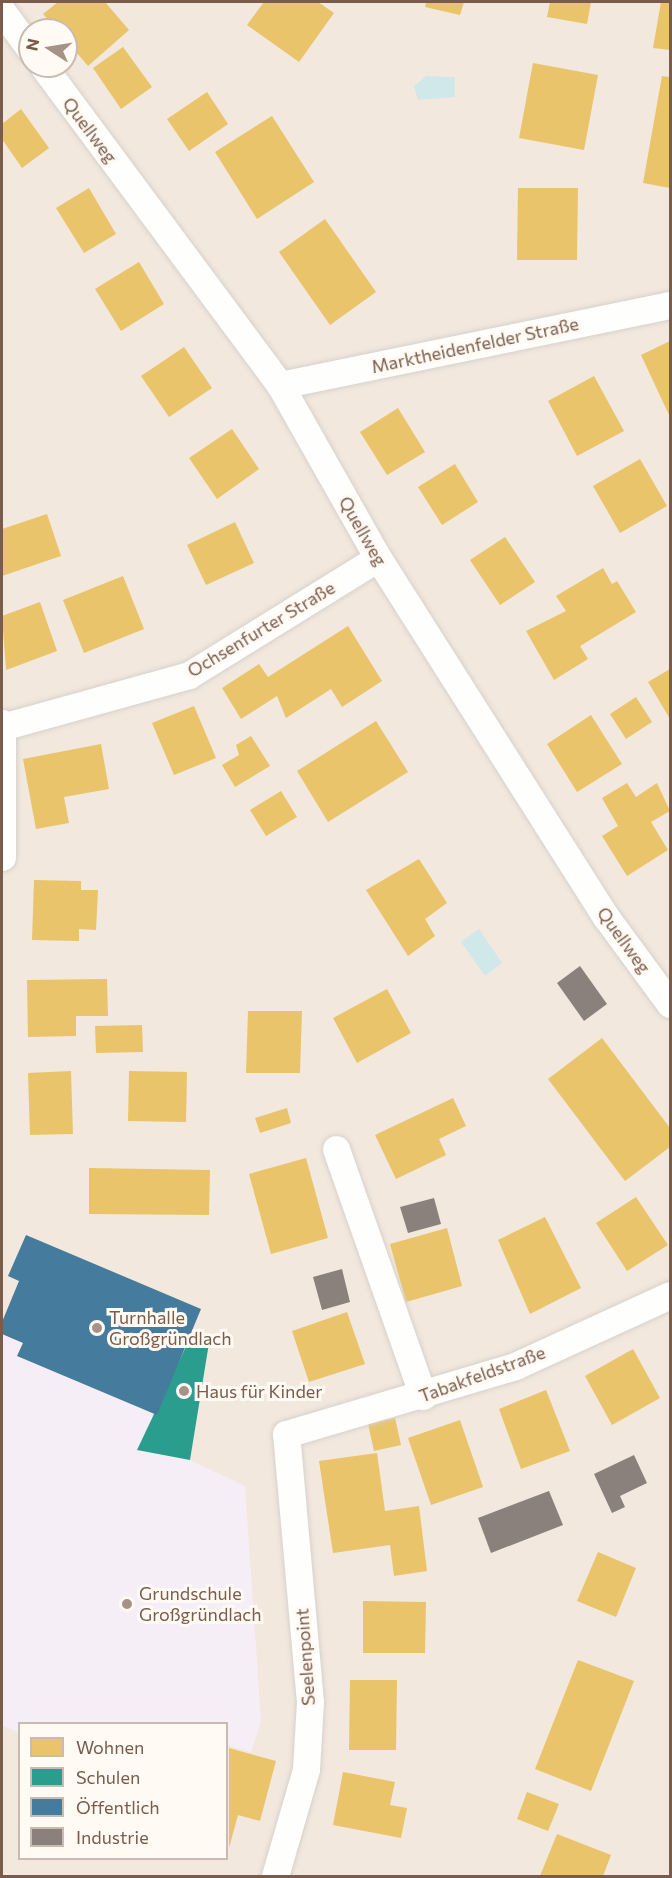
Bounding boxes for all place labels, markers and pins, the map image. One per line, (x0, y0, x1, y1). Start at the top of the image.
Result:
place label: Turnhalle Großgründlach (109, 1307, 232, 1350)
marker: Turnhalle Großgründlach (90, 1321, 104, 1335)
place label: Haus für Kinder (196, 1380, 322, 1402)
marker: Haus für Kinder (177, 1384, 191, 1398)
place label: Grundschule Großgründlach (139, 1583, 262, 1626)
marker: Grundschule Großgründlach (120, 1597, 134, 1611)

